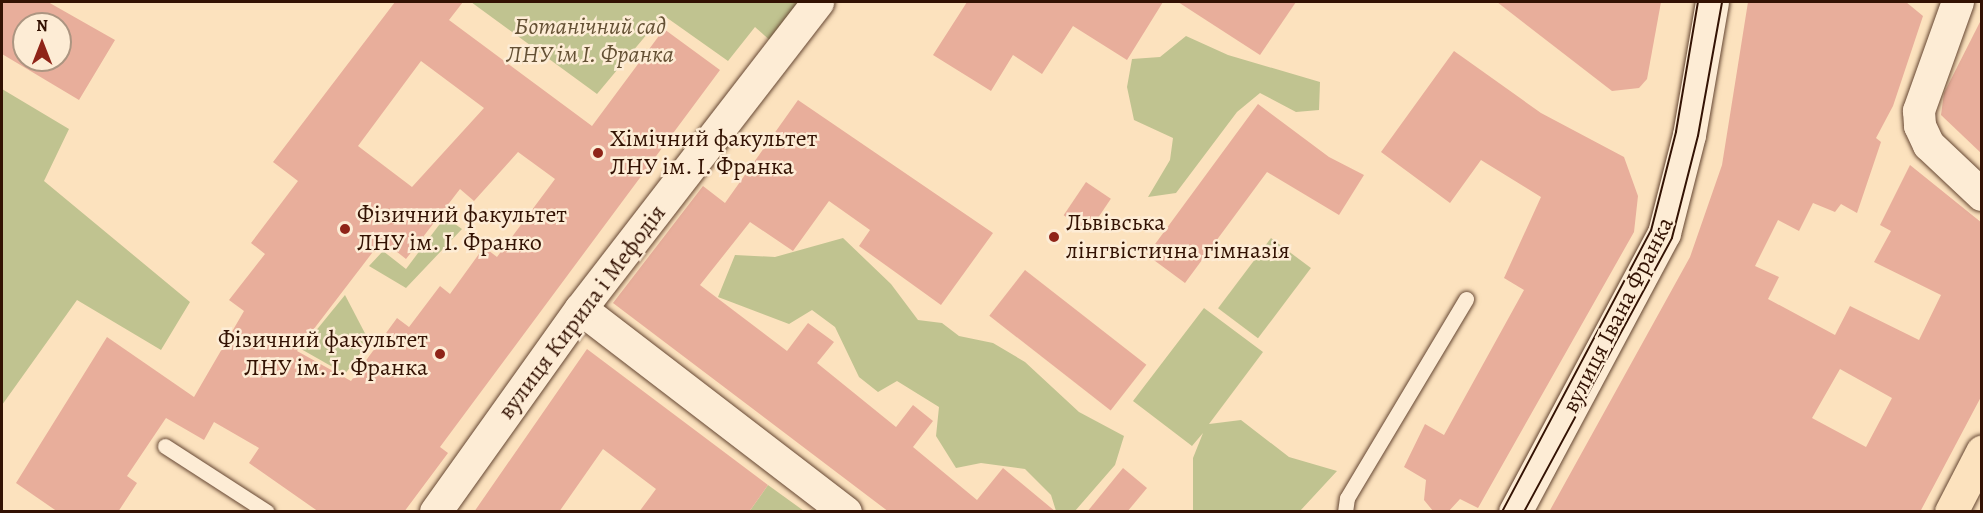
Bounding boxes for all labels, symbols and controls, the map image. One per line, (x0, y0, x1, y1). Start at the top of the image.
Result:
north arrow (12, 12, 72, 72)
park label: Ботанічний сад ЛНУ ім І. Франка (506, 13, 674, 69)
text: N (36, 15, 48, 37)
place label: Хімічний факультет ЛНУ ім. І. Франка (610, 125, 817, 181)
marker: Хімічний факультет ЛНУ ім. І. Франка (591, 146, 605, 160)
street label: вулиця Кирила і Мефодія (492, 199, 672, 425)
place label: Фізичний факультет ЛНУ ім. І. Франко (357, 201, 567, 257)
place label: Львівська лінгвістична гімназія (1066, 209, 1290, 265)
street label: вулиця Івана Франка (1556, 212, 1680, 418)
marker: Фізичний факультет ЛНУ ім. І. Франко (338, 222, 352, 236)
marker: Львівська лінгвістична гімназія (1047, 230, 1061, 244)
place label: Фізичний факультет ЛНУ ім. І. Франка (218, 326, 428, 382)
marker: Фізичний факультет ЛНУ ім. І. Франка (433, 347, 447, 361)

